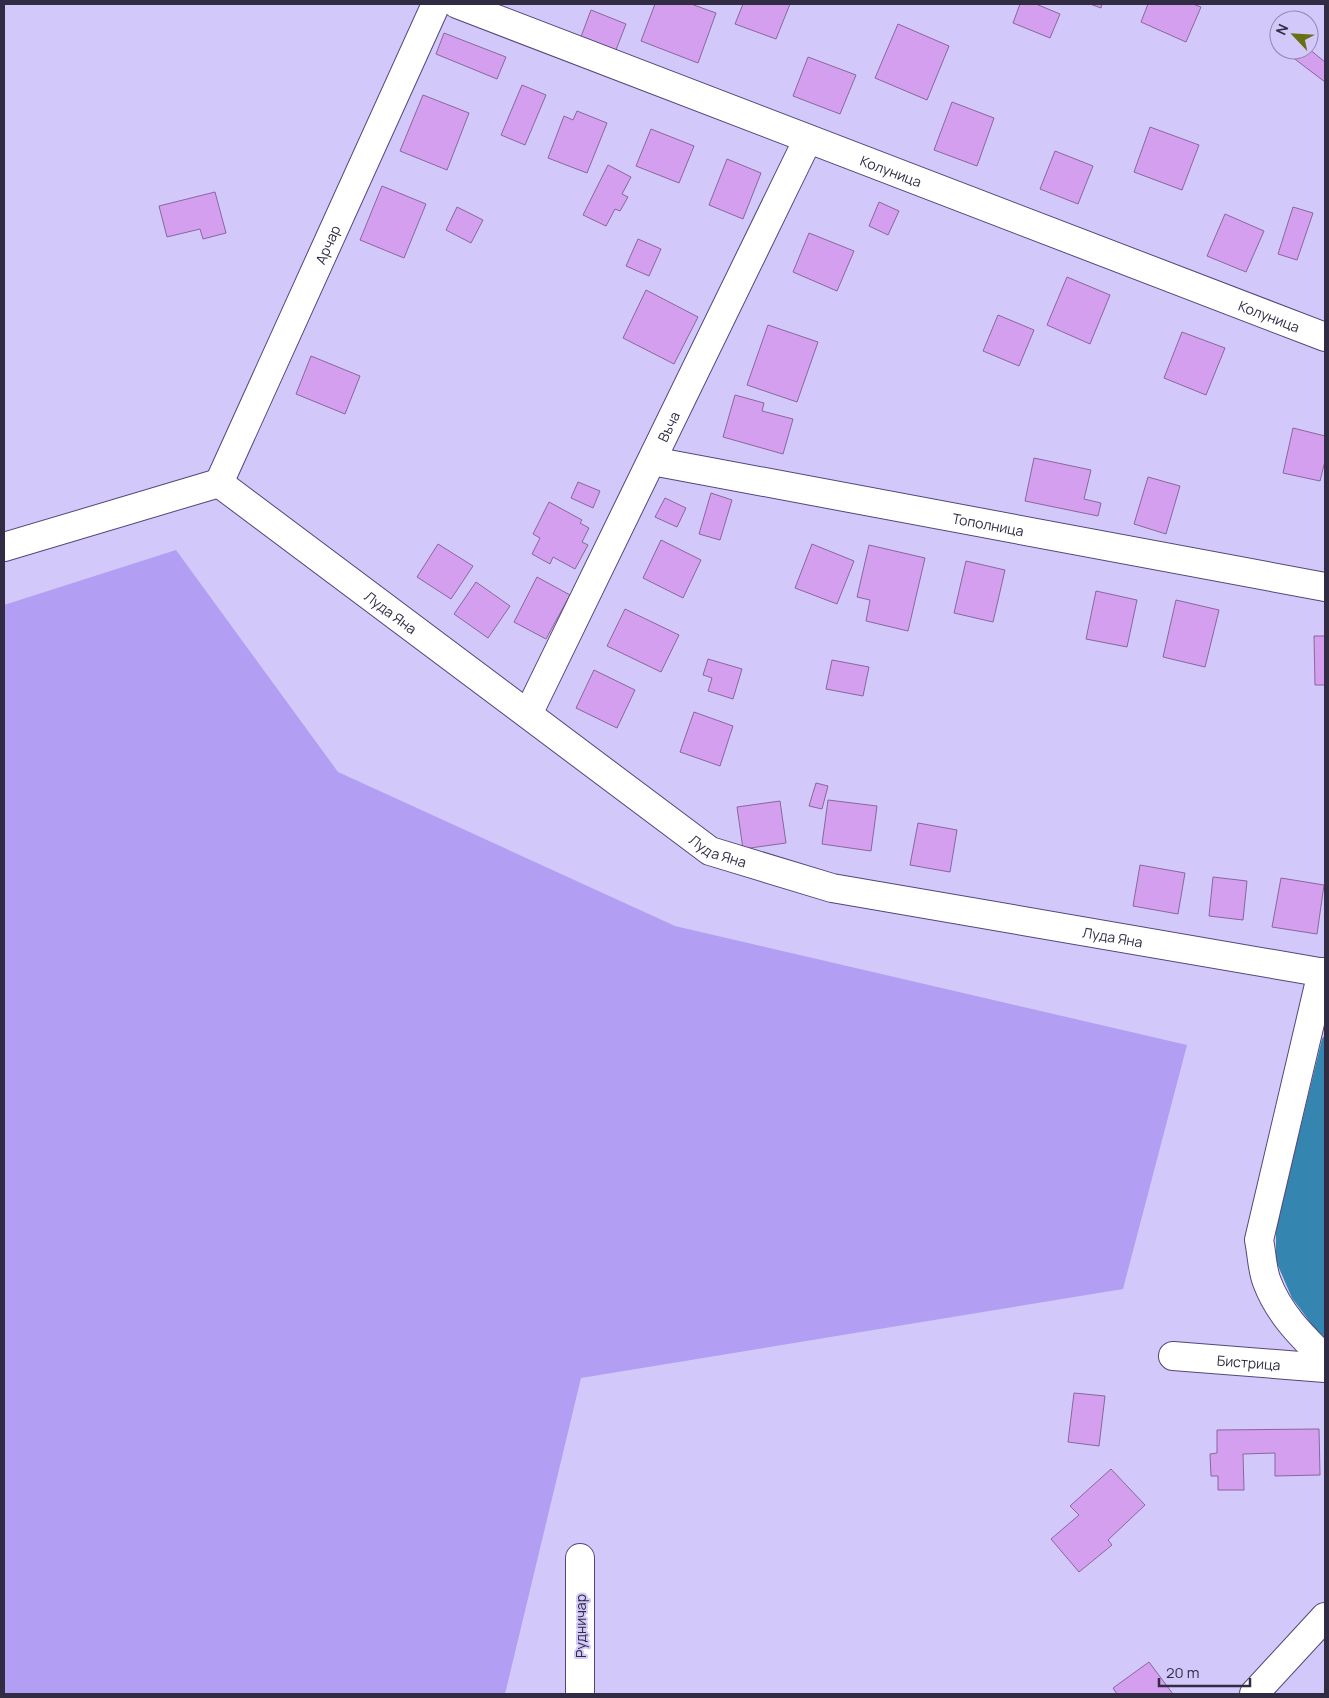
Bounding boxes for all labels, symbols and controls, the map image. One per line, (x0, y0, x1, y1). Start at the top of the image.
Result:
north arrow (1269, 10, 1319, 60)
text: N (1271, 21, 1293, 38)
street label: Колуница (858, 150, 925, 191)
street label: Арчар (310, 222, 344, 267)
street label: Колуница (1236, 295, 1303, 336)
street label: Въча (653, 408, 684, 445)
street label: Тополница (951, 508, 1026, 540)
street label: Луда Яна (361, 586, 421, 638)
street label: Луда Яна (686, 830, 749, 871)
street label: Луда Яна (1081, 922, 1144, 951)
street label: Бистрица (1216, 1350, 1281, 1374)
street label: Рудничар (571, 1594, 590, 1658)
scale bar (1159, 1656, 1250, 1688)
text: 20 m (1166, 1662, 1199, 1683)

